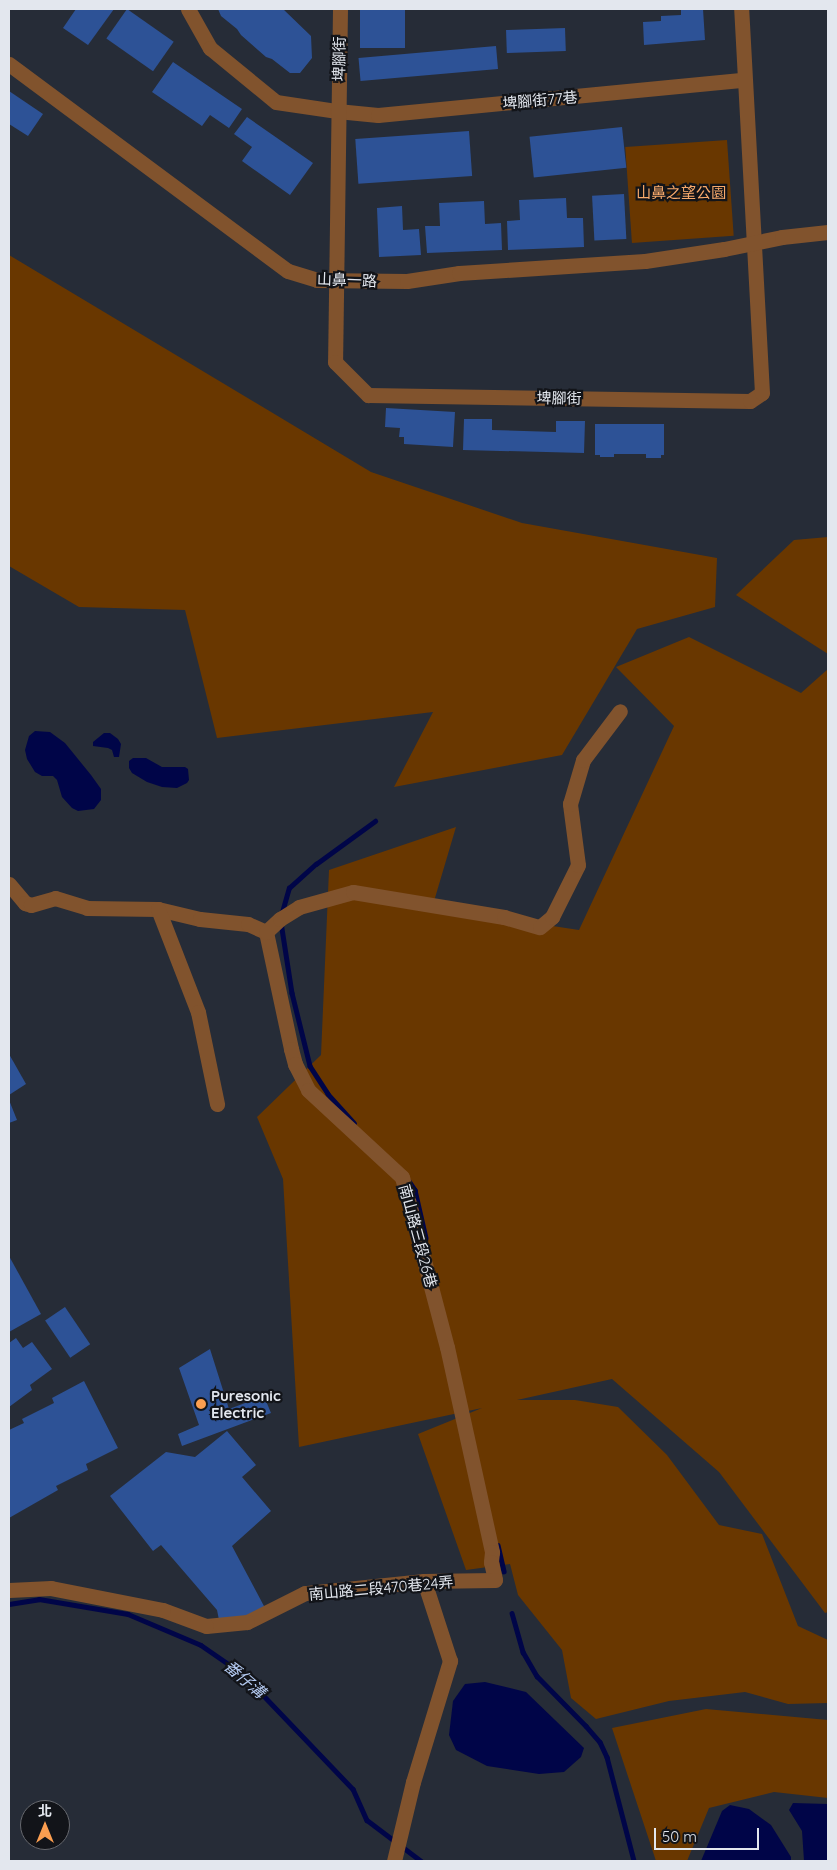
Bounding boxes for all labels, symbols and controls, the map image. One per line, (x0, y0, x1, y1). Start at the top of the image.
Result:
street label: 埤腳街 (330, 36, 348, 82)
street label: 埤腳街77巷 (502, 88, 578, 112)
park label: 山鼻之望公園 (636, 184, 726, 202)
street label: 山鼻一路 (317, 270, 377, 290)
street label: 埤腳街 (536, 389, 582, 407)
street label: 南山路三段26巷 (396, 1182, 440, 1290)
place label: Puresonic Electric (211, 1386, 281, 1421)
marker: Puresonic Electric (195, 1398, 207, 1410)
street label: 南山路二段470巷24弄 (308, 1573, 454, 1603)
water label: 番仔溝 (221, 1656, 269, 1702)
north arrow (20, 1800, 70, 1850)
text: 北 (38, 1802, 52, 1820)
scale bar (657, 1818, 762, 1850)
text: 50 m (662, 1827, 697, 1846)

